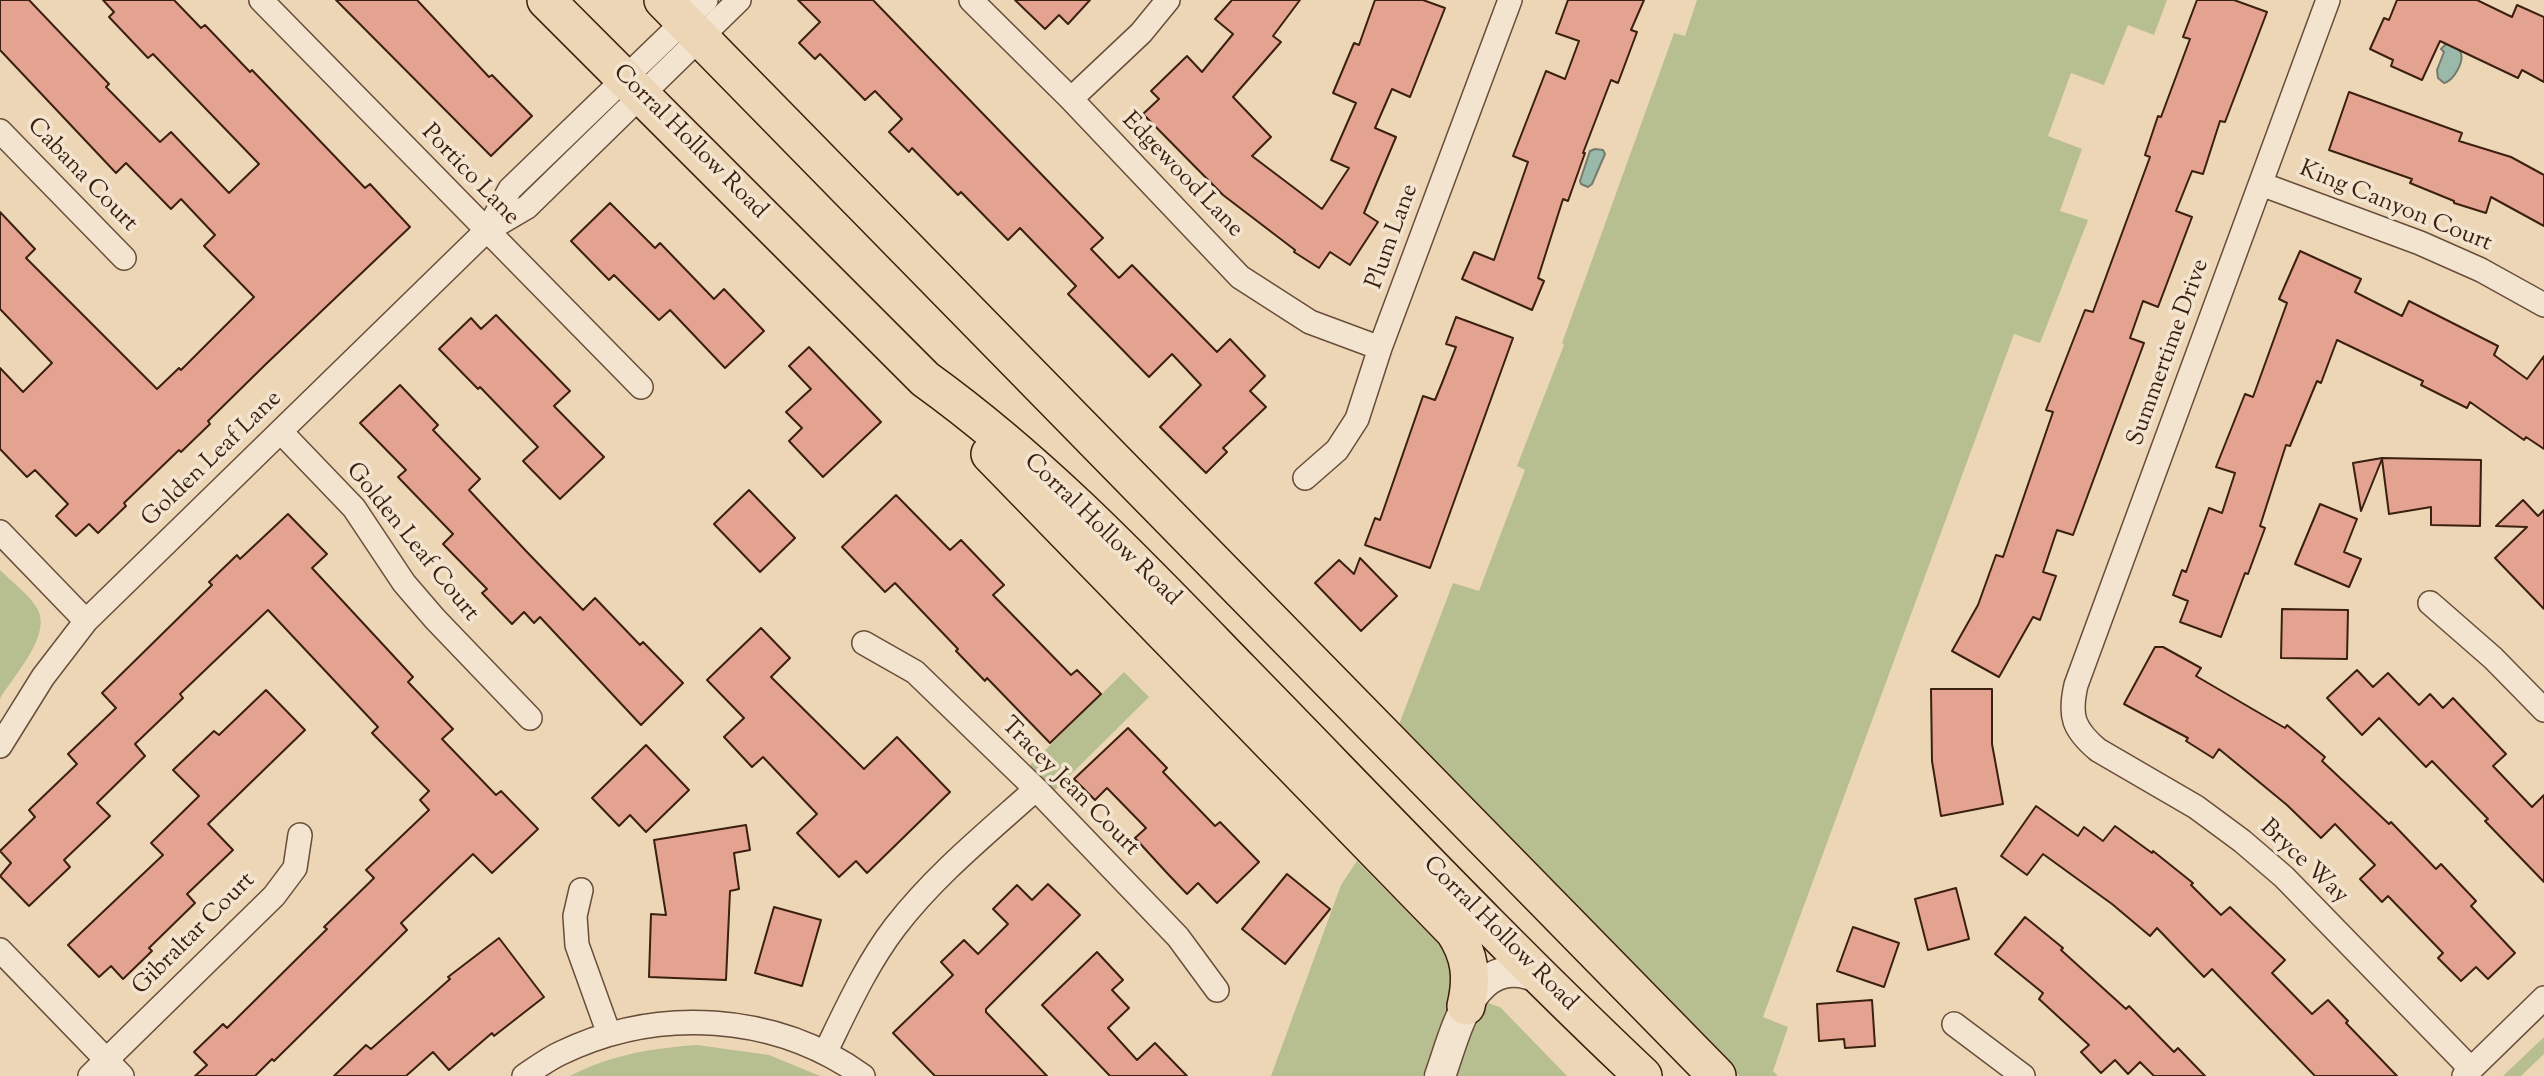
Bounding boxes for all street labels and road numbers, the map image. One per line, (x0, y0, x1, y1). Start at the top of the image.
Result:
street label: Corral Hollow Road (606, 60, 772, 226)
street label: Edgewood Lane (1114, 107, 1248, 245)
street label: Cabana Court (20, 113, 142, 239)
street label: Portico Lane (414, 119, 524, 233)
street label: King Canyon Court (2294, 156, 2496, 260)
street label: Plum Lane (1362, 181, 1426, 293)
street label: Summertime Drive (2123, 256, 2217, 450)
street label: Golden Leaf Lane (137, 386, 289, 534)
street label: Corral Hollow Road (1016, 449, 1186, 613)
street label: Golden Leaf Court (338, 458, 484, 628)
street label: Tracey Jean Court (994, 713, 1144, 863)
street label: Bryce Way (2253, 815, 2353, 911)
street label: Corral Hollow Road (1416, 852, 1582, 1018)
street label: Gibraltar Court (128, 868, 262, 1002)

